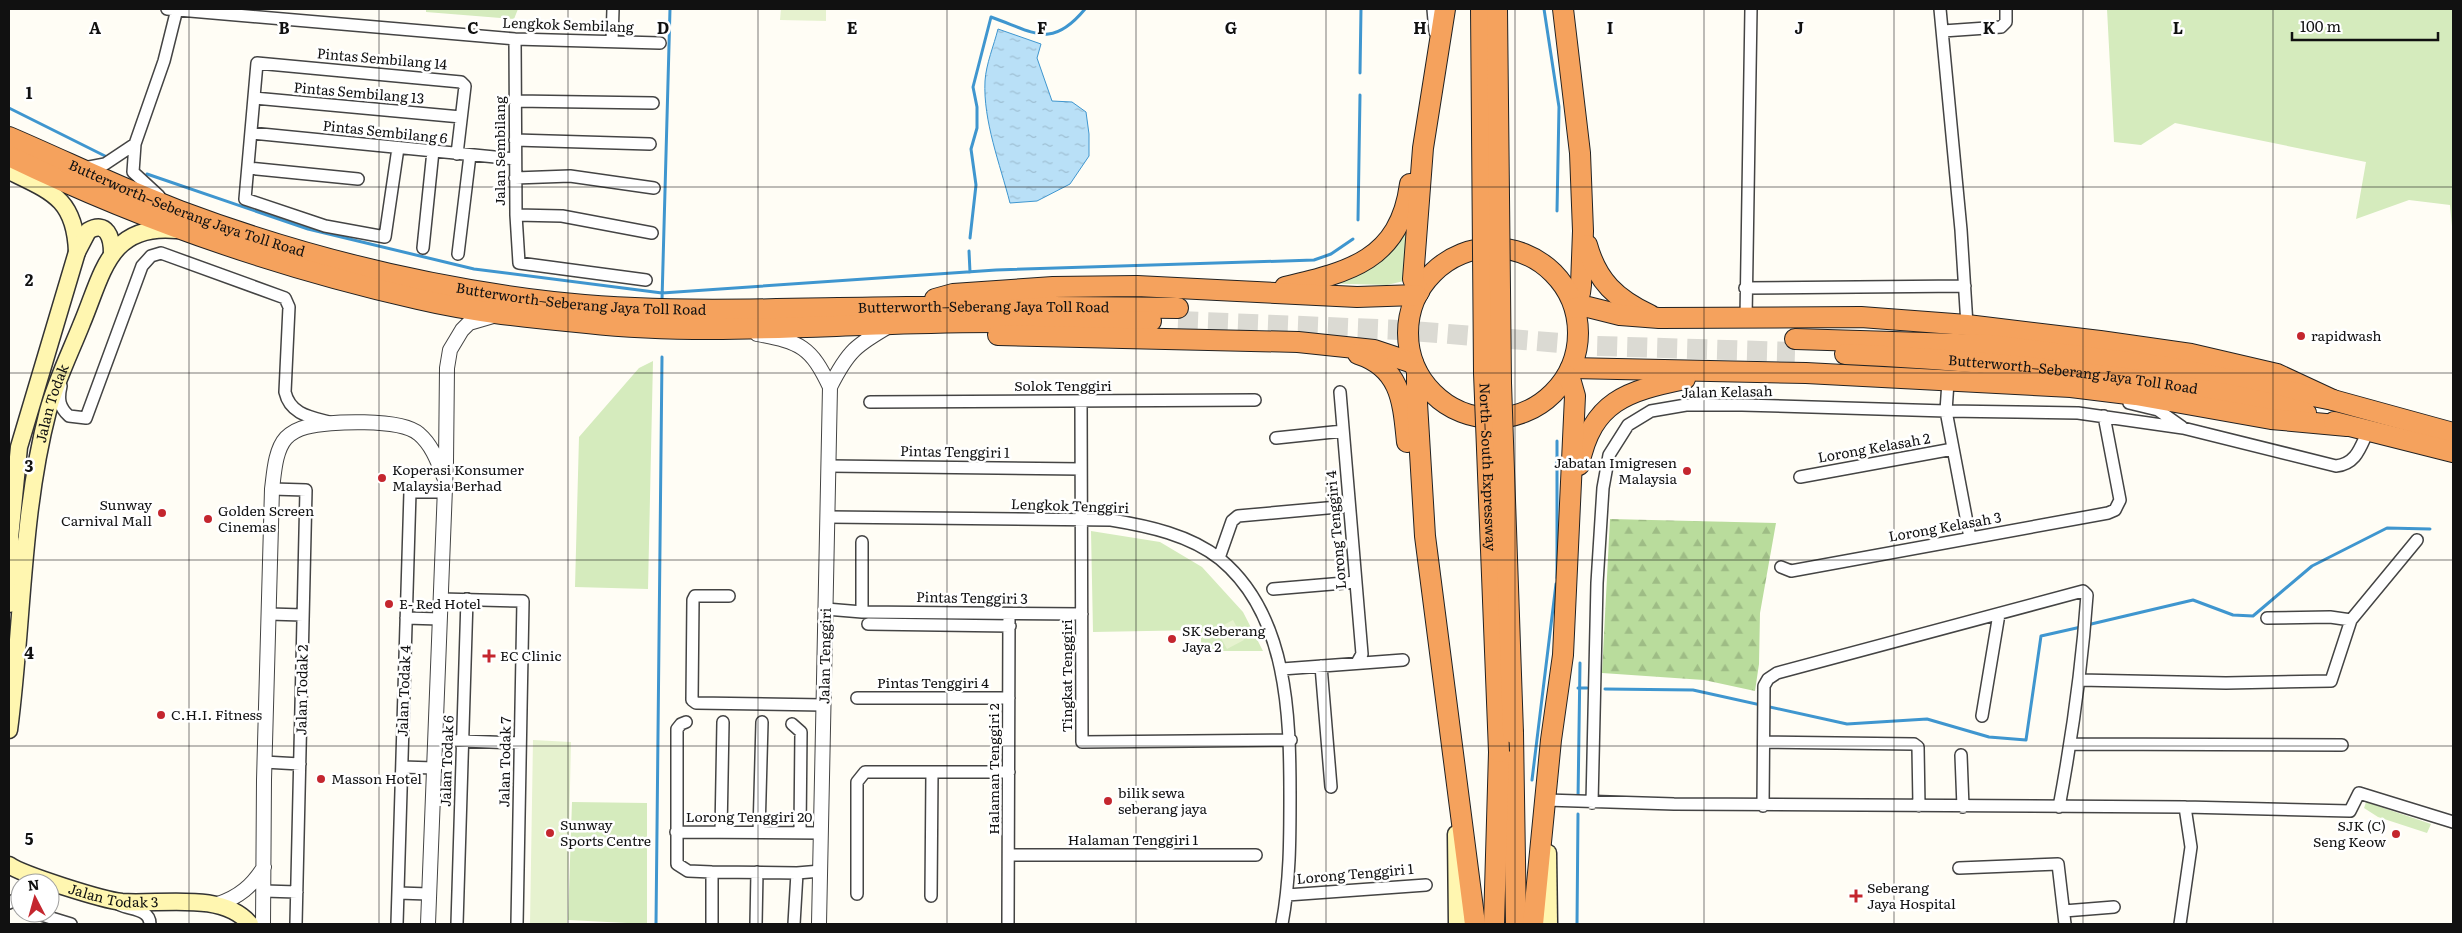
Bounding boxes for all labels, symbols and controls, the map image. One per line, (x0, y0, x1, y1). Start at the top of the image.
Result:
scale bar (2292, 10, 2438, 42)
street label: Lengkok Sembilang (502, 12, 634, 36)
text: 100 m (2300, 14, 2341, 37)
text: A (89, 15, 101, 39)
text: B (278, 15, 290, 39)
text: C (467, 15, 479, 39)
text: D (657, 15, 669, 39)
text: E (847, 15, 858, 39)
text: F (1037, 15, 1047, 39)
text: G (1225, 15, 1237, 39)
text: H (1413, 15, 1427, 39)
text: I (1607, 15, 1613, 39)
text: J (1794, 15, 1804, 39)
text: K (1983, 15, 1996, 39)
text: L (2173, 15, 2183, 39)
street label: Pintas Sembilang 14 (316, 42, 448, 74)
street label: Pintas Sembilang 13 (293, 76, 425, 108)
text: 1 (26, 80, 33, 104)
street label: Jalan Sembilang (489, 96, 509, 206)
street label: Pintas Sembilang 6 (322, 115, 449, 148)
street label: Butterworth–Seberang Jaya Toll Road (66, 154, 308, 261)
text: 2 (25, 267, 34, 291)
street label: Butterworth–Seberang Jaya Toll Road (455, 277, 707, 319)
street label: Butterworth–Seberang Jaya Toll Road (858, 296, 1110, 317)
place label: rapidwash (2311, 325, 2382, 345)
marker: rapidwash (2295, 330, 2307, 342)
street label: Butterworth–Seberang Jaya Toll Road (1947, 349, 2200, 398)
street label: Jalan Todak (30, 360, 73, 444)
street label: Solok Tenggiri (1014, 375, 1112, 395)
street label: Jalan Kelasah (1681, 380, 1773, 402)
street label: North–South Expressway (1475, 382, 1502, 552)
street label: Lorong Kelasah 2 (1816, 427, 1932, 467)
street label: Pintas Tenggiri 1 (900, 440, 1010, 462)
place label: Jabatan Imigresen Malaysia (1554, 452, 1677, 488)
text: 3 (25, 453, 34, 477)
place label: Koperasi Konsumer Malaysia Berhad (392, 459, 524, 495)
marker: Jabatan Imigresen Malaysia (1681, 465, 1693, 477)
street label: Lorong Tenggiri 4 (1320, 470, 1350, 590)
marker: Koperasi Konsumer Malaysia Berhad (376, 472, 388, 484)
street label: Lengkok Tenggiri (1011, 493, 1130, 517)
place label: Sunway Carnival Mall (61, 494, 153, 530)
place label: Golden Screen Cinemas (218, 500, 314, 536)
street label: Lorong Kelasah 3 (1887, 506, 2003, 546)
marker: Sunway Carnival Mall (156, 507, 168, 519)
marker: Golden Screen Cinemas (202, 513, 214, 525)
street label: Pintas Tenggiri 3 (916, 586, 1028, 608)
place label: E- Red Hotel (399, 593, 481, 613)
marker: E- Red Hotel (383, 598, 395, 610)
street label: Jalan Tenggiri (813, 607, 835, 704)
street label: Tingkat Tenggiri (1056, 619, 1076, 733)
place label: SK Seberang Jaya 2 (1182, 620, 1266, 656)
marker: SK Seberang Jaya 2 (1166, 633, 1178, 645)
text: 4 (24, 640, 34, 664)
street label: Jalan Todak 2 (290, 644, 312, 736)
street label: Jalan Todak 4 (391, 645, 415, 737)
place label: EC Clinic (500, 645, 561, 665)
marker: EC Clinic (482, 649, 496, 663)
street label: Pintas Tenggiri 4 (877, 672, 989, 692)
street label: Halaman Tenggiri 2 (983, 703, 1003, 835)
place label: C.H.I. Fitness (171, 704, 262, 724)
marker: C.H.I. Fitness (155, 709, 167, 721)
street label: Jalan Todak 6 (434, 714, 458, 807)
street label: Jalan Todak 7 (493, 716, 515, 808)
place label: Masson Hotel (331, 768, 422, 788)
marker: Masson Hotel (315, 773, 327, 785)
place label: bilik sewa seberang jaya (1118, 782, 1207, 818)
marker: bilik sewa seberang jaya (1102, 795, 1114, 807)
street label: Lorong Tenggiri 20 (686, 806, 812, 826)
place label: Sunway Sports Centre (560, 814, 651, 850)
place label: SJK (C) Seng Keow (2313, 815, 2386, 851)
text: 5 (25, 826, 34, 850)
marker: Sunway Sports Centre (544, 827, 556, 839)
marker: SJK (C) Seng Keow (2390, 828, 2402, 840)
street label: Halaman Tenggiri 1 (1068, 829, 1198, 849)
street label: Lorong Tenggiri 1 (1296, 858, 1414, 888)
north arrow (10, 873, 60, 923)
text: N (27, 873, 41, 895)
place label: Seberang Jaya Hospital (1867, 877, 1956, 913)
street label: Jalan Todak 3 (66, 878, 159, 911)
marker: Seberang Jaya Hospital (1849, 889, 1863, 903)

